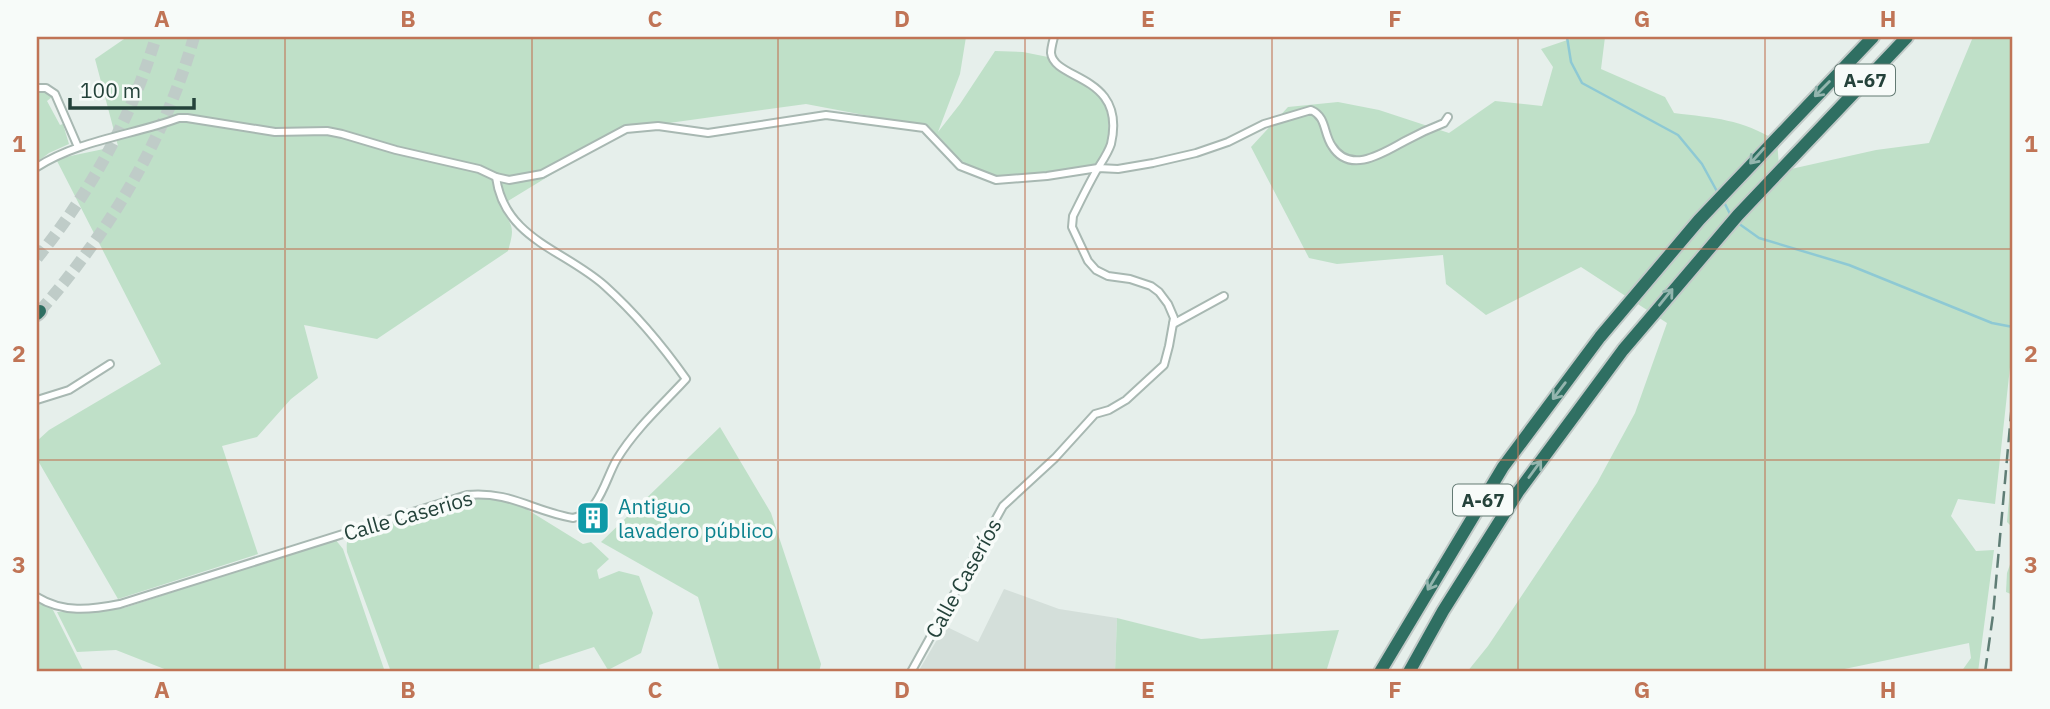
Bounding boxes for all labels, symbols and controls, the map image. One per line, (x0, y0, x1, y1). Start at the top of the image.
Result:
text: A (154, 3, 170, 33)
text: B (400, 3, 416, 33)
text: C (648, 3, 663, 33)
text: D (894, 3, 910, 33)
text: E (1141, 3, 1155, 33)
text: F (1388, 3, 1402, 33)
text: G (1634, 3, 1650, 33)
text: H (1880, 3, 1896, 33)
road number: A-67 (1835, 64, 1895, 96)
scale bar (70, 66, 194, 110)
text: 100 m (80, 76, 141, 104)
one-way arrow (1813, 81, 1830, 98)
text: 1 (12, 128, 26, 158)
text: 1 (2024, 128, 2038, 158)
one-way arrow (1749, 147, 1766, 164)
one-way arrow (1658, 289, 1674, 307)
text: 2 (12, 338, 26, 368)
text: 2 (2024, 338, 2038, 368)
one-way arrow (1551, 382, 1566, 400)
one-way arrow (1528, 460, 1542, 479)
street label: Calle Caserios (340, 483, 476, 547)
road number: A-67 (1453, 485, 1513, 516)
place label: Antiguo lavadero público (618, 492, 774, 544)
building icon: Antiguo lavadero público (574, 499, 612, 537)
street label: Calle Caseríos (919, 513, 1007, 643)
text: 3 (12, 549, 26, 579)
text: 3 (2024, 549, 2038, 579)
one-way arrow (1426, 570, 1440, 590)
text: A (154, 674, 170, 704)
text: B (400, 674, 416, 704)
text: C (648, 674, 663, 704)
text: D (894, 674, 910, 704)
text: E (1141, 674, 1155, 704)
text: F (1388, 674, 1402, 704)
text: G (1634, 674, 1650, 704)
text: H (1880, 674, 1896, 704)

